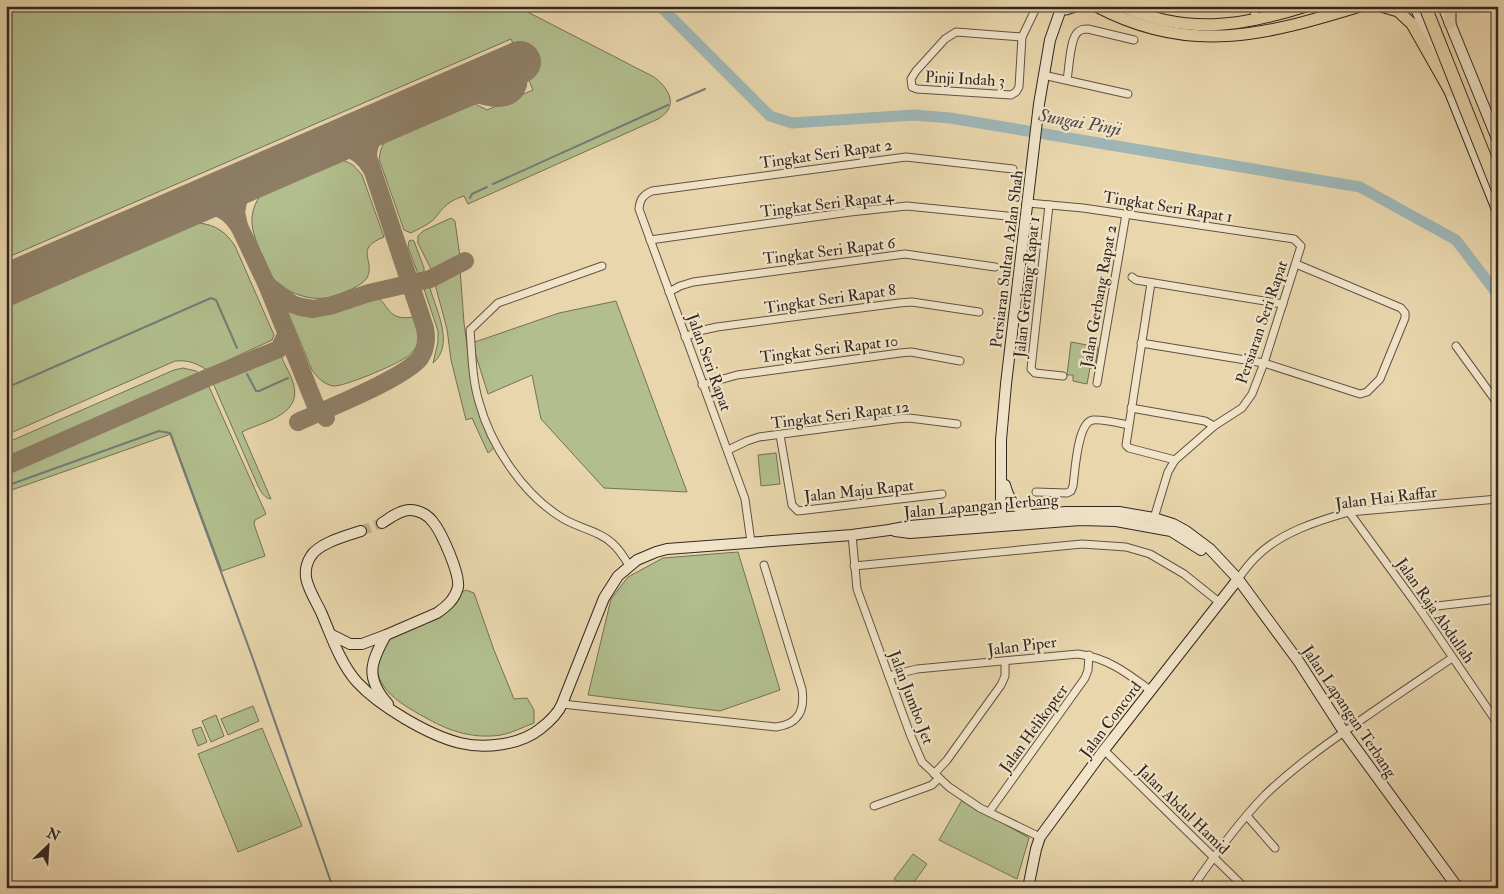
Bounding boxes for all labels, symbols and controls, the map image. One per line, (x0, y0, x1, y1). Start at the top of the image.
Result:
street label: Pinji Indah 3 (924, 67, 1005, 91)
water label: Sungai Pinji (1036, 104, 1123, 141)
street label: Tingkat Seri Rapat 2 (759, 135, 894, 174)
street label: Persiaran Sultan Azlan Shah (986, 168, 1028, 349)
street label: Tingkat Seri Rapat 4 (760, 186, 896, 223)
street label: Tingkat Seri Rapat 1 (1102, 187, 1234, 228)
street label: Jalan Gerbang Rapat 1 (1010, 215, 1045, 360)
street label: Jalan Gerbang Rapat 2 (1076, 223, 1122, 370)
street label: Tingkat Seri Rapat 6 (762, 233, 897, 270)
street label: Persiaran Seri Rapat (1231, 258, 1293, 387)
street label: Tingkat Seri Rapat 8 (763, 280, 898, 319)
street label: Jalan Seri Rapat (681, 310, 736, 414)
street label: Tingkat Seri Rapat 10 (759, 331, 899, 368)
street label: Tingkat Seri Rapat 12 (770, 397, 910, 434)
street label: Jalan Maju Rapat (802, 475, 915, 508)
street label: Jalan Hai Raffar (1333, 482, 1438, 515)
street label: Jalan Lapangan Terbang (902, 489, 1060, 524)
street label: Jalan Raja Abdullah (1390, 553, 1479, 668)
street label: Jalan Piper (986, 632, 1058, 661)
street label: Jalan Lapangan Terbang (1296, 641, 1401, 783)
street label: Jalan Jumbo Jet (883, 647, 938, 747)
street label: Jalan Concord (1075, 677, 1147, 763)
street label: Jalan Helikopter (995, 681, 1073, 778)
street label: Jalan Abdul Hamid (1131, 760, 1234, 860)
north arrow (22, 822, 72, 872)
text: N (43, 824, 63, 845)

